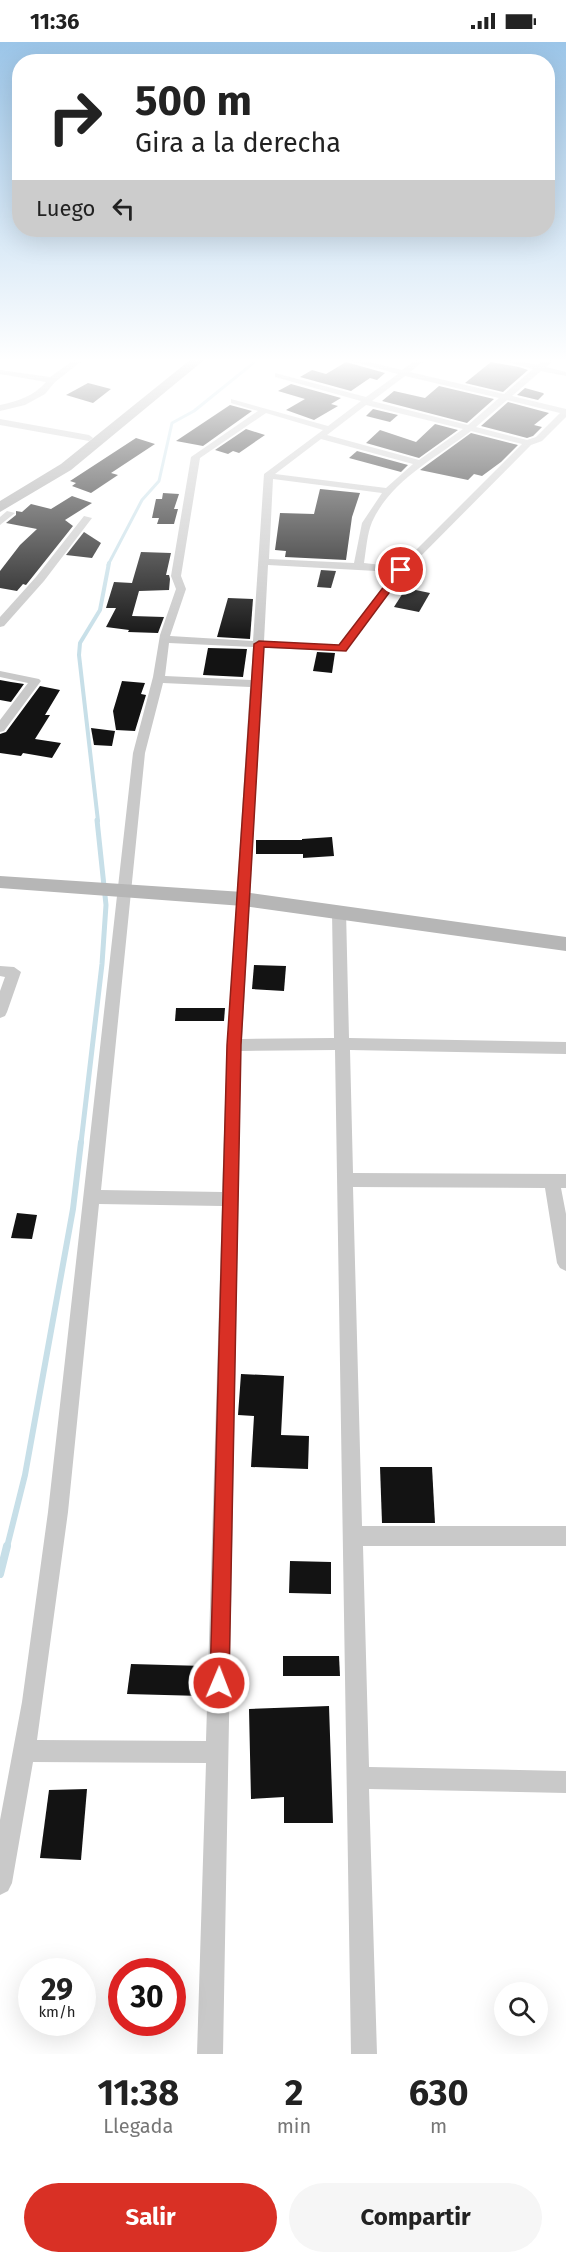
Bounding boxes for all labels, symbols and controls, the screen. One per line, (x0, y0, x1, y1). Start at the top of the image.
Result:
text: 11:36 (30, 8, 80, 35)
text: 500 m (135, 76, 252, 126)
icon: right (36, 78, 114, 156)
text: Gira a la derecha (135, 127, 341, 159)
icon: left (107, 192, 140, 225)
text: Luego (36, 195, 95, 222)
pin (375, 544, 426, 595)
icon: arrive (384, 553, 417, 586)
position arrow (187, 1651, 251, 1715)
speed limit sign: 30 (108, 1958, 186, 2036)
text: 29 (41, 1972, 73, 2008)
map controls (494, 1982, 548, 2036)
button: search (494, 1982, 548, 2036)
text: km/h (38, 2003, 76, 2021)
text: 11:38 (98, 2071, 179, 2115)
text: 2 (285, 2071, 303, 2115)
text: 630 (409, 2071, 468, 2115)
text: Llegada (103, 2114, 173, 2138)
text: min (277, 2114, 311, 2138)
text: m (430, 2114, 447, 2138)
button: Salir (24, 2183, 277, 2252)
button: Compartir (289, 2183, 542, 2252)

